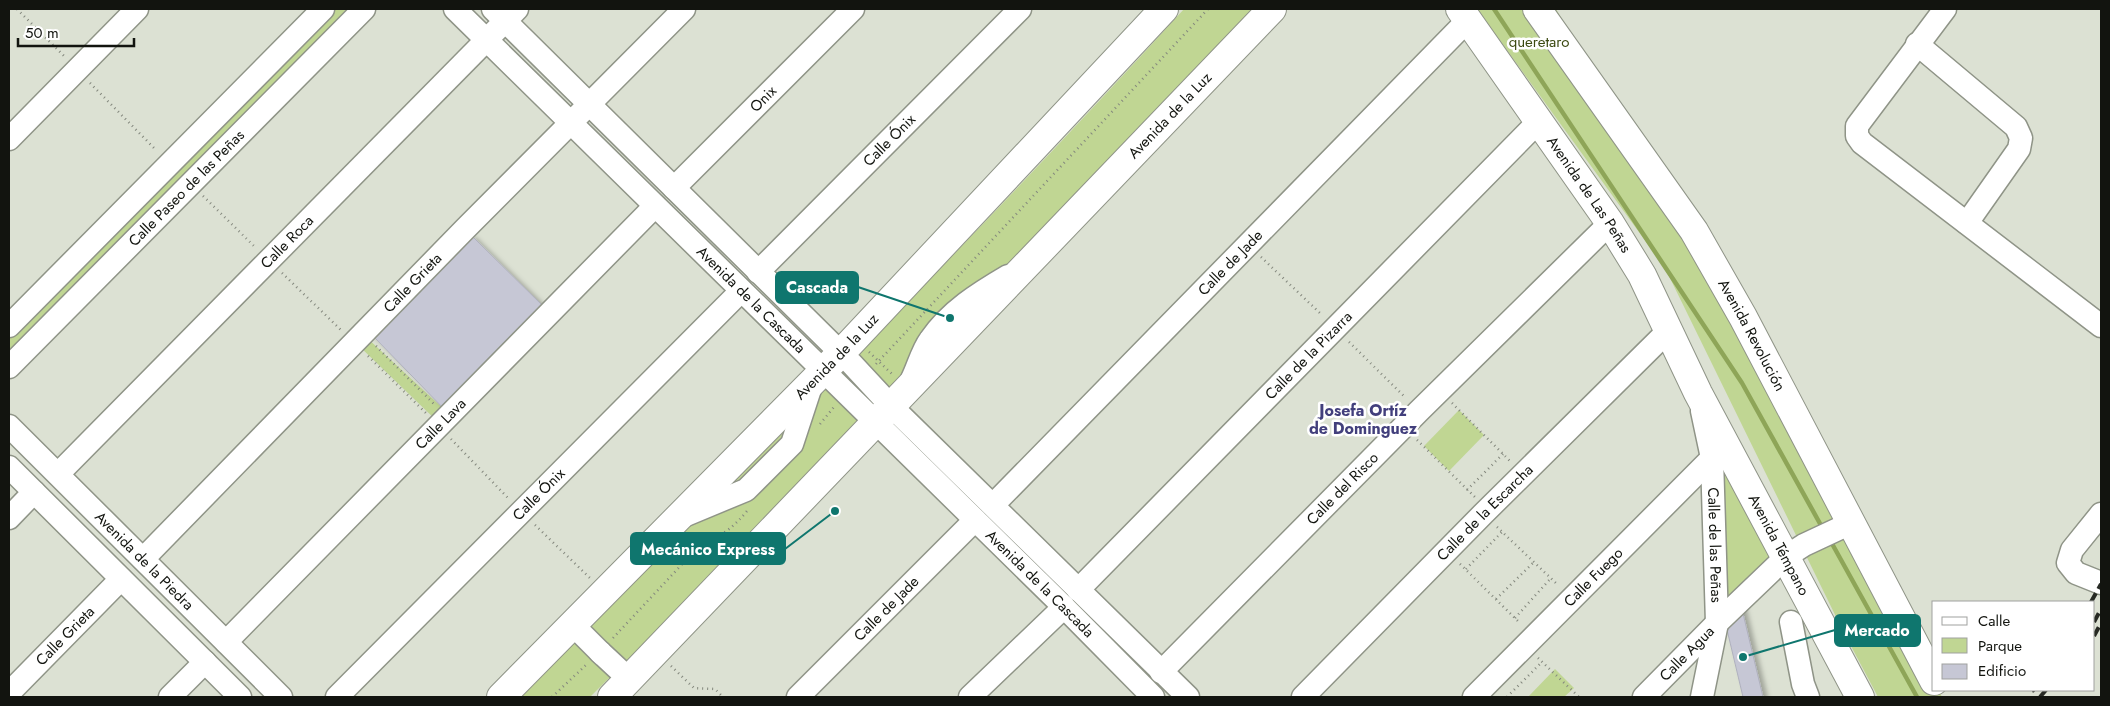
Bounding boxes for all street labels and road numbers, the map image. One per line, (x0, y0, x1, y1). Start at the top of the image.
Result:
street label: Avenida de la Luz (1123, 67, 1217, 164)
street label: Onix (745, 80, 782, 117)
street label: Calle Ónix (858, 108, 921, 172)
street label: Calle Paseo de las Peñas (123, 125, 249, 252)
street label: Avenida de Las Peñas (1541, 131, 1637, 257)
street label: Calle Roca (255, 210, 319, 274)
street label: Calle de Jade (1193, 225, 1268, 301)
street label: Avenida de la Cascada (692, 241, 811, 358)
street label: Calle Grieta (378, 248, 447, 318)
street label: Avenida Revolución (1713, 275, 1791, 395)
street label: Calle de la Pizarra (1260, 306, 1357, 405)
street label: Avenida de la Luz (790, 308, 884, 405)
street label: Calle Lava (410, 393, 471, 455)
street label: Calle del Risco (1301, 447, 1383, 530)
street label: Calle de la Escarcha (1432, 459, 1538, 566)
street label: Calle Ónix (507, 462, 571, 526)
street label: Calle de las Peñas (1702, 487, 1727, 603)
street label: Avenida Témpano (1743, 490, 1815, 599)
street label: Avenida de la Piedra (90, 506, 199, 615)
street label: Avenida de la Cascada (981, 525, 1099, 642)
street label: Calle Fuego (1559, 542, 1628, 612)
street label: Calle de Jade (849, 571, 924, 646)
street label: Calle Grieta (31, 601, 100, 671)
street label: Calle Agua (1654, 621, 1719, 686)

